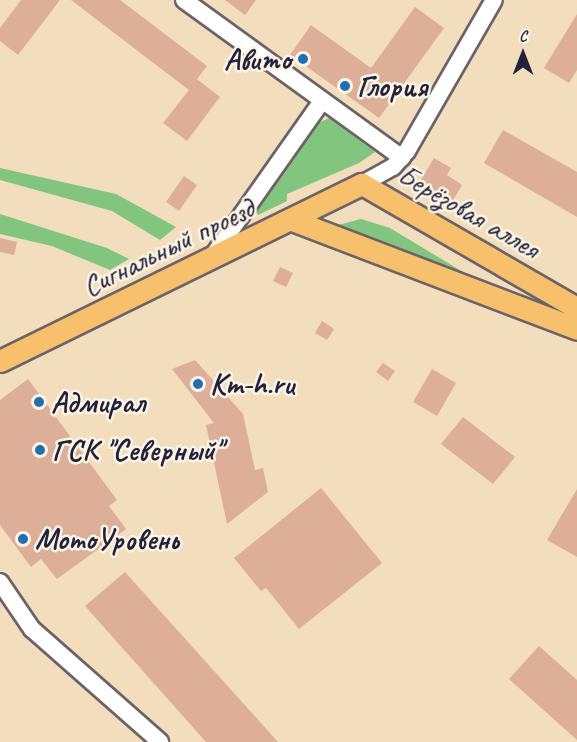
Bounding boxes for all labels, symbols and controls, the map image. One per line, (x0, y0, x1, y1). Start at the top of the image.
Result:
north arrow (493, 24, 553, 84)
text: С (519, 26, 527, 46)
place label: Авито (224, 41, 291, 77)
marker: Авито (296, 52, 310, 66)
place label: Глория (357, 68, 427, 104)
marker: Глория (338, 79, 352, 93)
street label: Берёзовая аллея (392, 156, 546, 266)
street label: Сигнальный проезд (76, 190, 260, 304)
place label: Km-h.ru (210, 366, 294, 402)
marker: Km-h.ru (191, 377, 205, 391)
place label: Адмирал (51, 384, 145, 420)
marker: Адмирал (32, 395, 46, 409)
place label: ГСК "Северный" (52, 432, 222, 468)
marker: ГСК "Северный" (33, 443, 47, 457)
place label: МотоУровень (35, 521, 178, 557)
marker: МотоУровень (16, 532, 30, 546)

